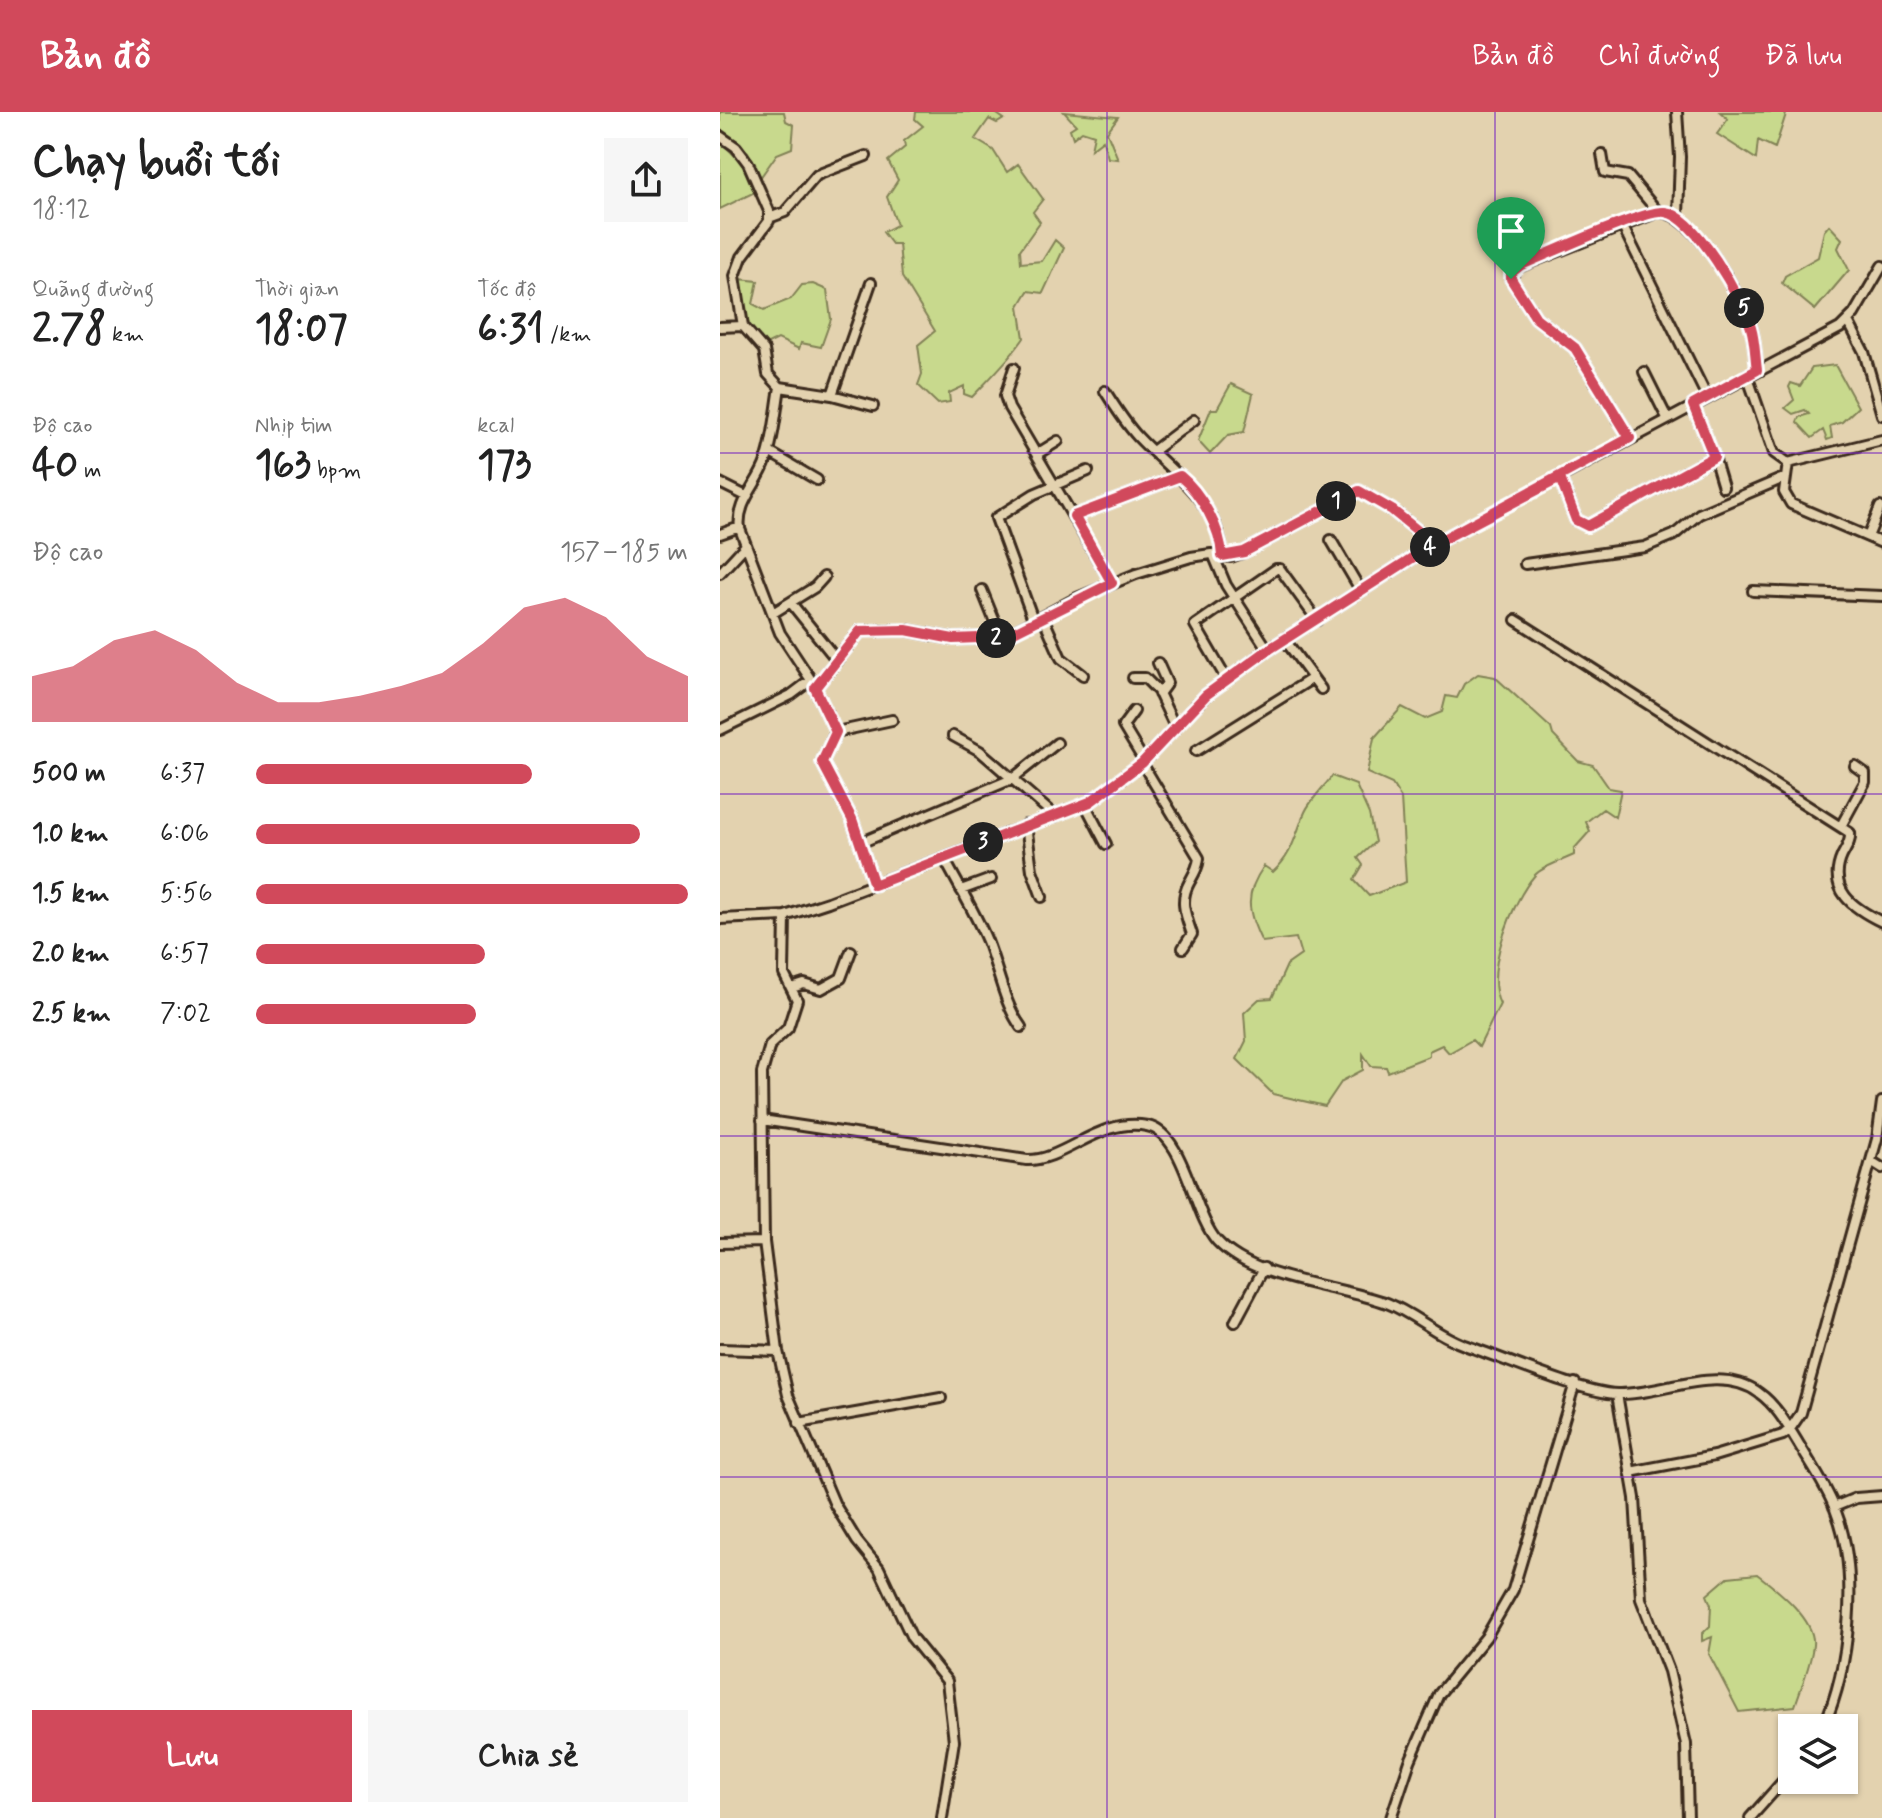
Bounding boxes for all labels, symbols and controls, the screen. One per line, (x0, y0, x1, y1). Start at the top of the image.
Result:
text: Bản đồ (40, 32, 151, 81)
text: Bản đồ (1472, 38, 1554, 75)
text: Chỉ đường (1598, 38, 1721, 75)
text: Đã lưu (1765, 38, 1842, 75)
text: Chạy buổi tối (32, 134, 280, 192)
button: share (604, 138, 688, 222)
text: 18:12 (32, 193, 90, 227)
pin (1477, 197, 1545, 279)
icon: arrive (1489, 209, 1533, 253)
text: Quãng đường (32, 276, 154, 304)
text: Thời gian (255, 276, 339, 304)
text: Tốc độ (477, 276, 537, 304)
pin: 5 (1724, 288, 1764, 328)
text: 5 (1737, 294, 1751, 322)
text: 2.78 (32, 304, 106, 356)
text: 18:07 (255, 304, 348, 356)
text: 6:31 (477, 304, 544, 356)
text: km (106, 321, 144, 349)
text: /km (544, 321, 591, 349)
text: Độ cao (32, 412, 92, 440)
text: Nhịp tim (255, 412, 333, 440)
text: kcal (477, 412, 514, 440)
text: 40 (32, 440, 78, 492)
text: 163 (255, 440, 311, 492)
text: 173 (477, 440, 532, 492)
text: m (78, 457, 102, 485)
text: bpm (311, 457, 361, 485)
pin: 1 (1316, 481, 1356, 521)
text: 1 (1331, 487, 1341, 515)
pin: 4 (1410, 527, 1450, 567)
text: 4 (1424, 533, 1436, 561)
text: Độ cao (32, 536, 103, 570)
text: 157–185 m (560, 536, 688, 570)
pin: 2 (976, 618, 1016, 658)
text: 2 (991, 624, 1001, 652)
text: 500 m (32, 757, 106, 791)
text: 6:37 (160, 757, 205, 791)
text: 1.0 km (32, 817, 109, 851)
text: 6:06 (160, 817, 209, 851)
pin: 3 (963, 822, 1003, 862)
text: 3 (978, 828, 988, 856)
text: 1.5 km (32, 877, 110, 911)
text: 5:56 (160, 877, 213, 911)
text: 2.0 km (32, 937, 110, 971)
text: 6:57 (160, 937, 209, 971)
text: 2.5 km (32, 997, 111, 1031)
text: 7:02 (160, 997, 211, 1031)
button: Lưu (32, 1710, 352, 1802)
button: Chia sẻ (368, 1710, 688, 1802)
map controls (1778, 1714, 1858, 1794)
button: layers (1778, 1714, 1858, 1794)

